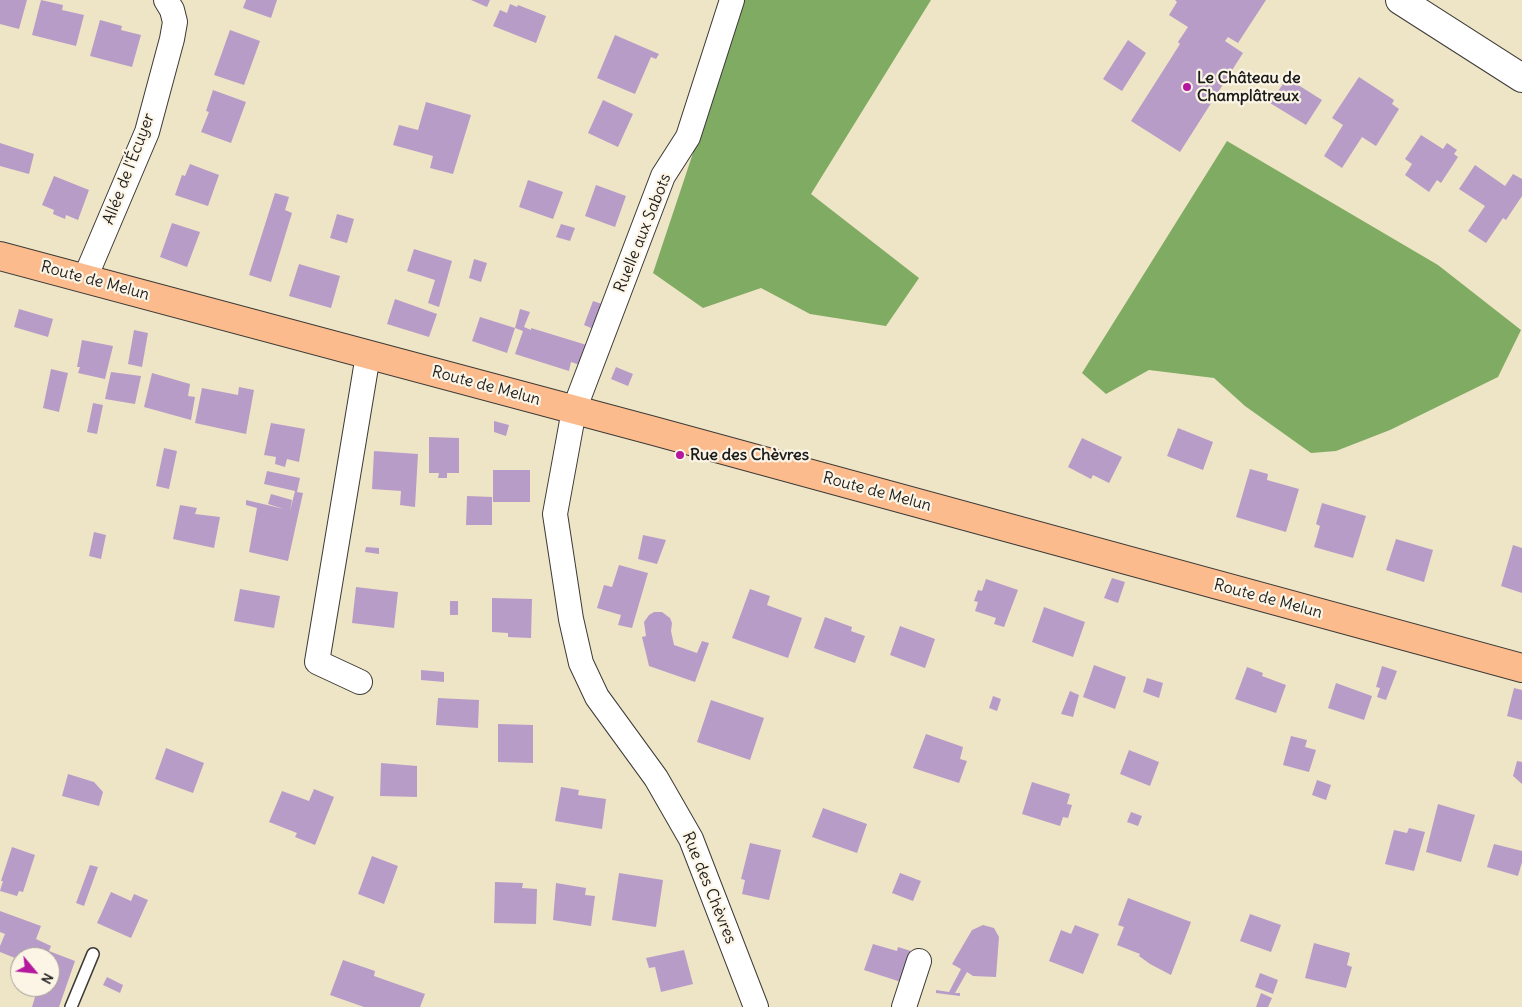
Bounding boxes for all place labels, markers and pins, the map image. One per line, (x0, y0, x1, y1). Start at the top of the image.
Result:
place label: Le Château de Champlâtreux (1197, 68, 1301, 106)
marker: Le Château de Champlâtreux (1181, 81, 1193, 93)
place label: Rue des Chèvres (690, 445, 809, 465)
marker: Rue des Chèvres (674, 449, 686, 461)

